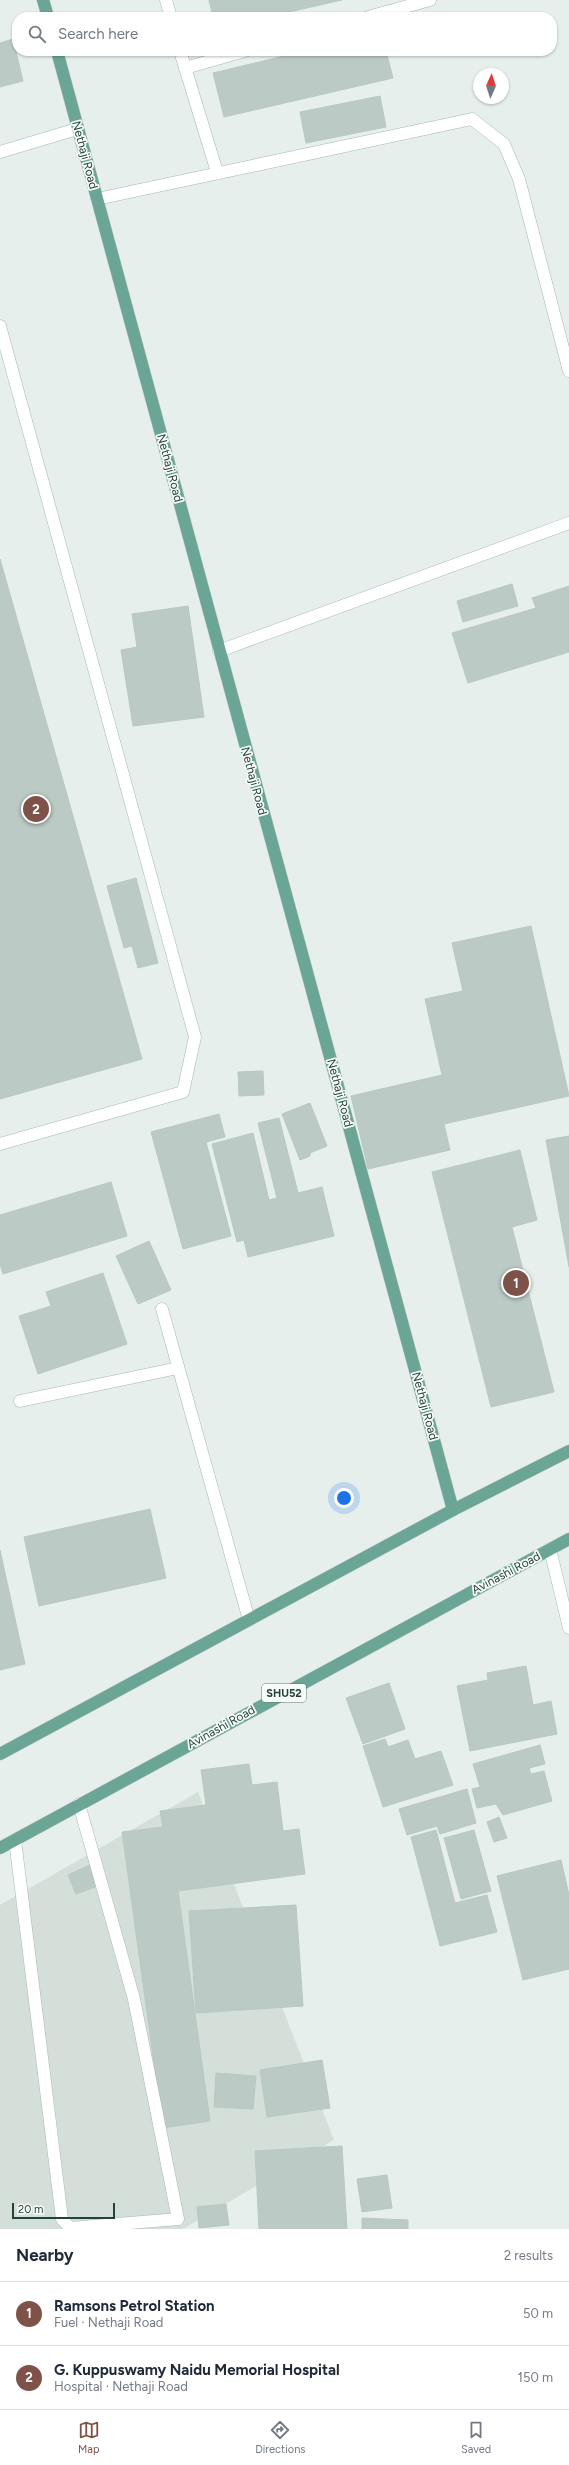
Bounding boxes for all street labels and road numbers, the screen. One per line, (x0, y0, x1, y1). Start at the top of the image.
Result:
street label: Nethaji Road (69, 119, 101, 191)
street label: Nethaji Road (154, 432, 186, 504)
street label: Nethaji Road (238, 745, 270, 817)
street label: Nethaji Road (324, 1057, 356, 1129)
street label: Nethaji Road (409, 1370, 441, 1442)
street label: Avinashi Road (469, 1549, 543, 1597)
road number: SHU52 (262, 1684, 306, 1702)
street label: Avinashi Road (185, 1703, 257, 1751)

